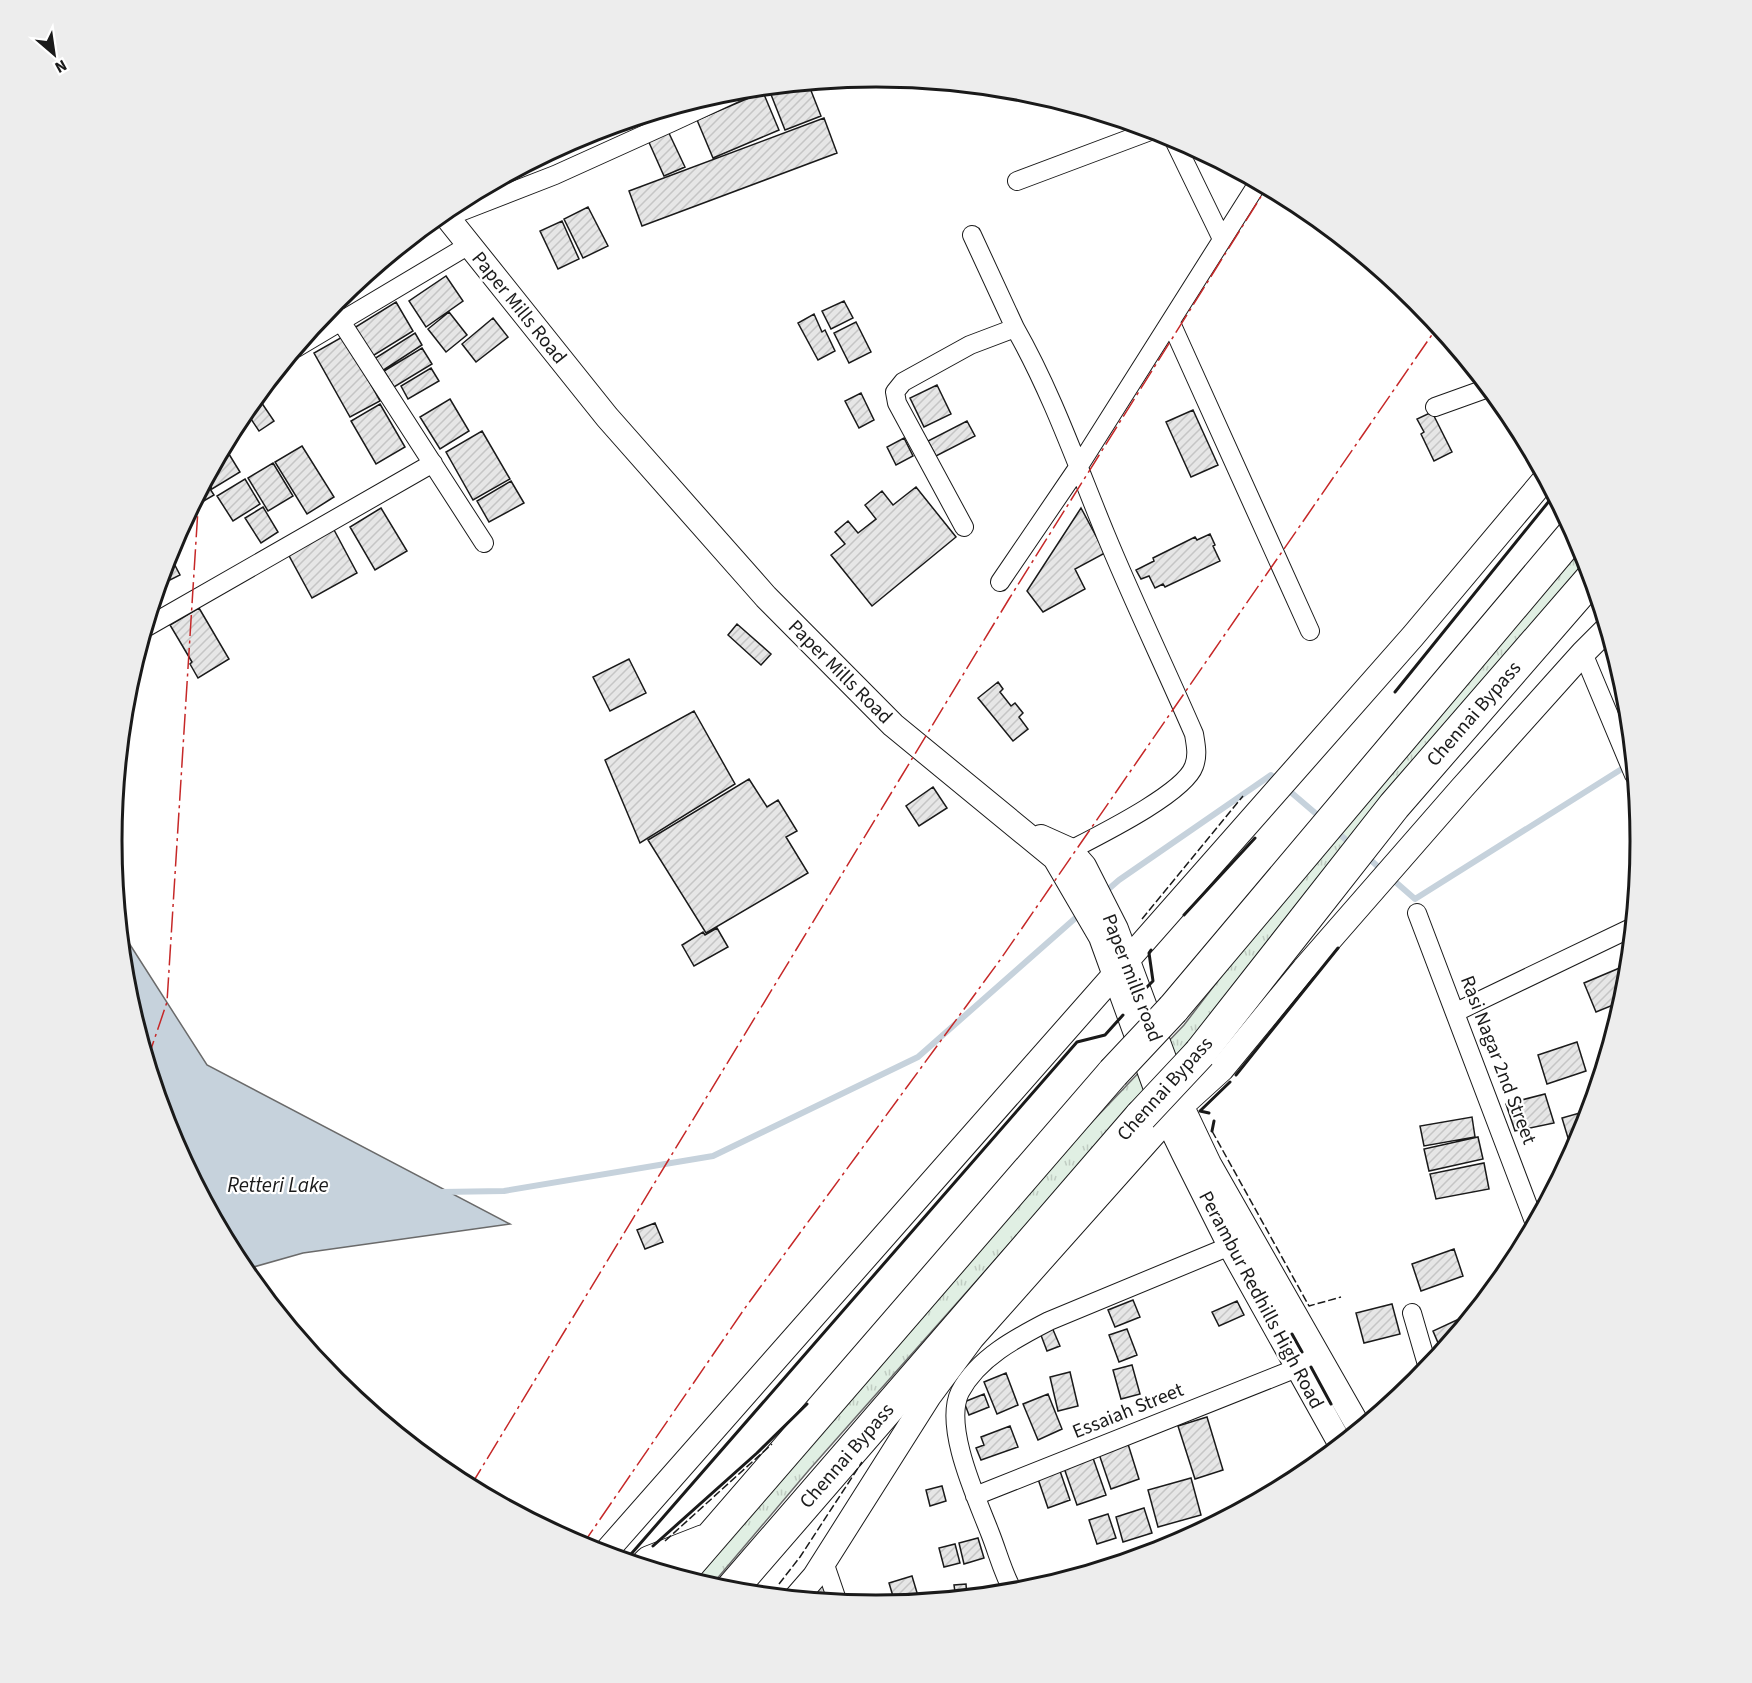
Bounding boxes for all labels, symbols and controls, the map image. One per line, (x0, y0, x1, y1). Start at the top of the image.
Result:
north arrow (24, 24, 84, 84)
text: N (51, 54, 71, 78)
street label: Paper Mills Road (465, 246, 573, 370)
street label: Paper Mills Road (781, 613, 899, 731)
street label: Chennai Bypass (1420, 655, 1528, 773)
street label: Paper mills road (1095, 910, 1169, 1046)
street label: Rasi Nagar 2nd Street (1453, 972, 1543, 1149)
street label: Chennai Bypass (1111, 1031, 1219, 1147)
water label: Retteri Lake (227, 1170, 329, 1200)
street label: Perambur Redhills High Road (1192, 1186, 1330, 1414)
street label: Essaiah Street (1068, 1376, 1188, 1446)
street label: Chennai Bypass (793, 1397, 901, 1515)

